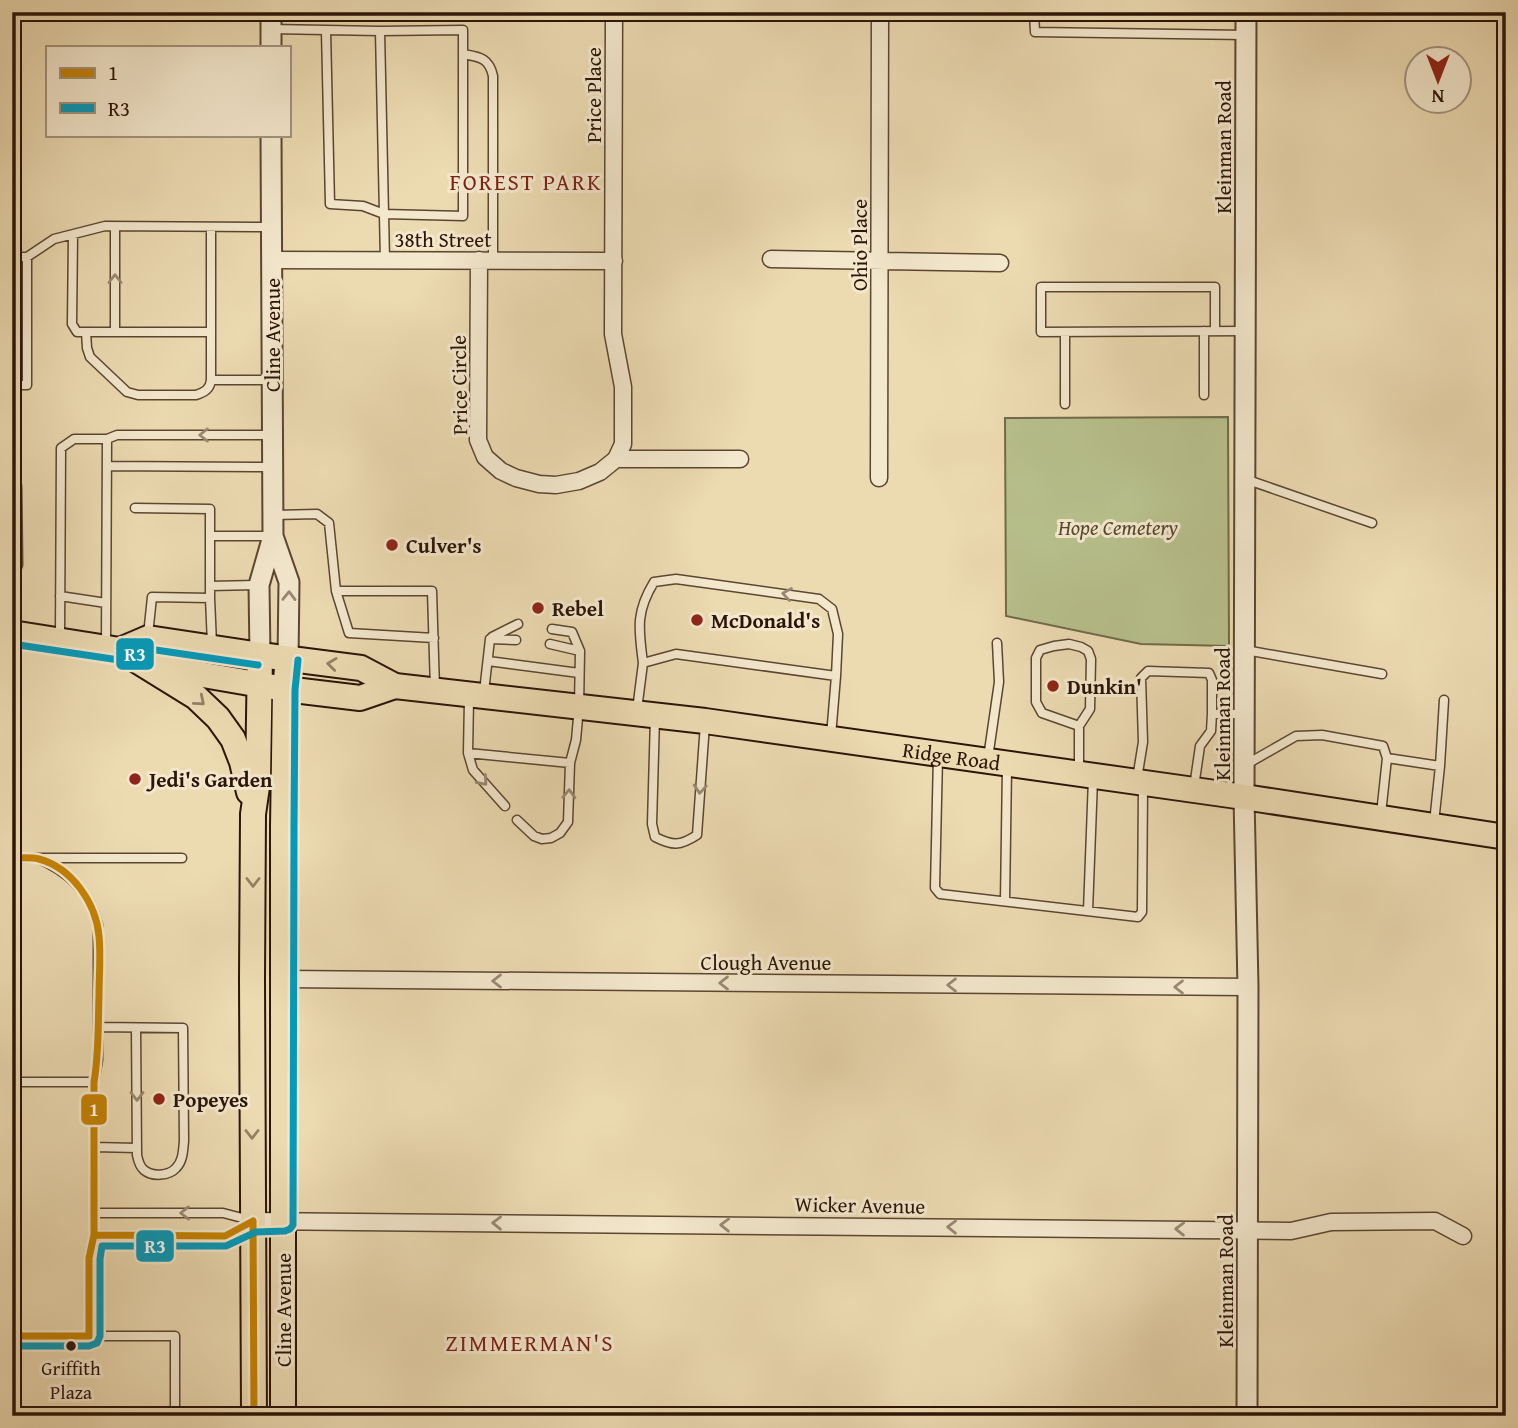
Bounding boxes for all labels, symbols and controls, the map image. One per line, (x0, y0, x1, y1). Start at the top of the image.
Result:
legend (46, 46, 290, 136)
north arrow (1402, 46, 1472, 116)
street label: Price Place (578, 47, 609, 143)
text: 1 (108, 57, 118, 88)
street label: Kleinman Road (1208, 80, 1239, 214)
text: N (1431, 83, 1444, 111)
text: R3 (108, 93, 130, 124)
district label: FOREST PARK (449, 165, 603, 198)
street label: Ohio Place (844, 199, 875, 291)
street label: 38th Street (394, 224, 492, 255)
one-way arrow (107, 274, 123, 284)
street label: Cline Avenue (257, 278, 288, 392)
street label: Price Circle (443, 335, 475, 435)
one-way arrow (198, 427, 209, 443)
park label: Hope Cemetery (1057, 512, 1178, 543)
place label: Culver's (406, 530, 482, 561)
marker: Culver's (384, 537, 400, 553)
one-way arrow (781, 587, 792, 602)
one-way arrow (281, 590, 297, 601)
place label: Rebel (552, 593, 604, 624)
marker: Rebel (530, 600, 546, 616)
place label: McDonald's (711, 605, 820, 636)
marker: McDonald's (689, 612, 705, 628)
line badge: R3 (115, 637, 155, 671)
text: R3 (124, 640, 146, 668)
street label: Kleinman Road (1207, 647, 1238, 781)
one-way arrow (326, 657, 337, 672)
place label: Dunkin' (1067, 671, 1142, 702)
marker: Dunkin' (1045, 678, 1061, 694)
one-way arrow (191, 693, 204, 705)
street label: Ridge Road (901, 734, 1003, 778)
place label: Jedi's Garden (146, 764, 273, 795)
marker: Jedi's Garden (127, 771, 143, 787)
one-way arrow (475, 773, 487, 786)
one-way arrow (693, 784, 708, 795)
one-way arrow (561, 788, 576, 799)
one-way arrow (245, 877, 261, 888)
street label: Clough Avenue (701, 947, 832, 978)
one-way arrow (491, 973, 502, 989)
one-way arrow (719, 975, 729, 991)
one-way arrow (946, 977, 957, 993)
one-way arrow (1174, 979, 1185, 994)
place label: Popeyes (173, 1084, 248, 1115)
one-way arrow (129, 1091, 145, 1102)
marker: Popeyes (151, 1091, 167, 1107)
line badge: 1 (80, 1093, 108, 1126)
text: 1 (89, 1095, 99, 1123)
one-way arrow (244, 1129, 260, 1140)
street label: Wicker Avenue (794, 1188, 926, 1222)
one-way arrow (180, 1205, 190, 1221)
street label: Kleinman Road (1210, 1214, 1241, 1348)
one-way arrow (492, 1215, 502, 1231)
one-way arrow (719, 1217, 730, 1233)
one-way arrow (947, 1219, 957, 1235)
one-way arrow (1174, 1222, 1185, 1237)
line badge: R3 (135, 1229, 175, 1263)
text: R3 (144, 1232, 166, 1260)
street label: Cline Avenue (268, 1253, 299, 1367)
district label: ZIMMERMAN'S (446, 1326, 614, 1359)
marker: Griffith Plaza (64, 1339, 78, 1353)
place label: Griffith Plaza (41, 1354, 101, 1406)

